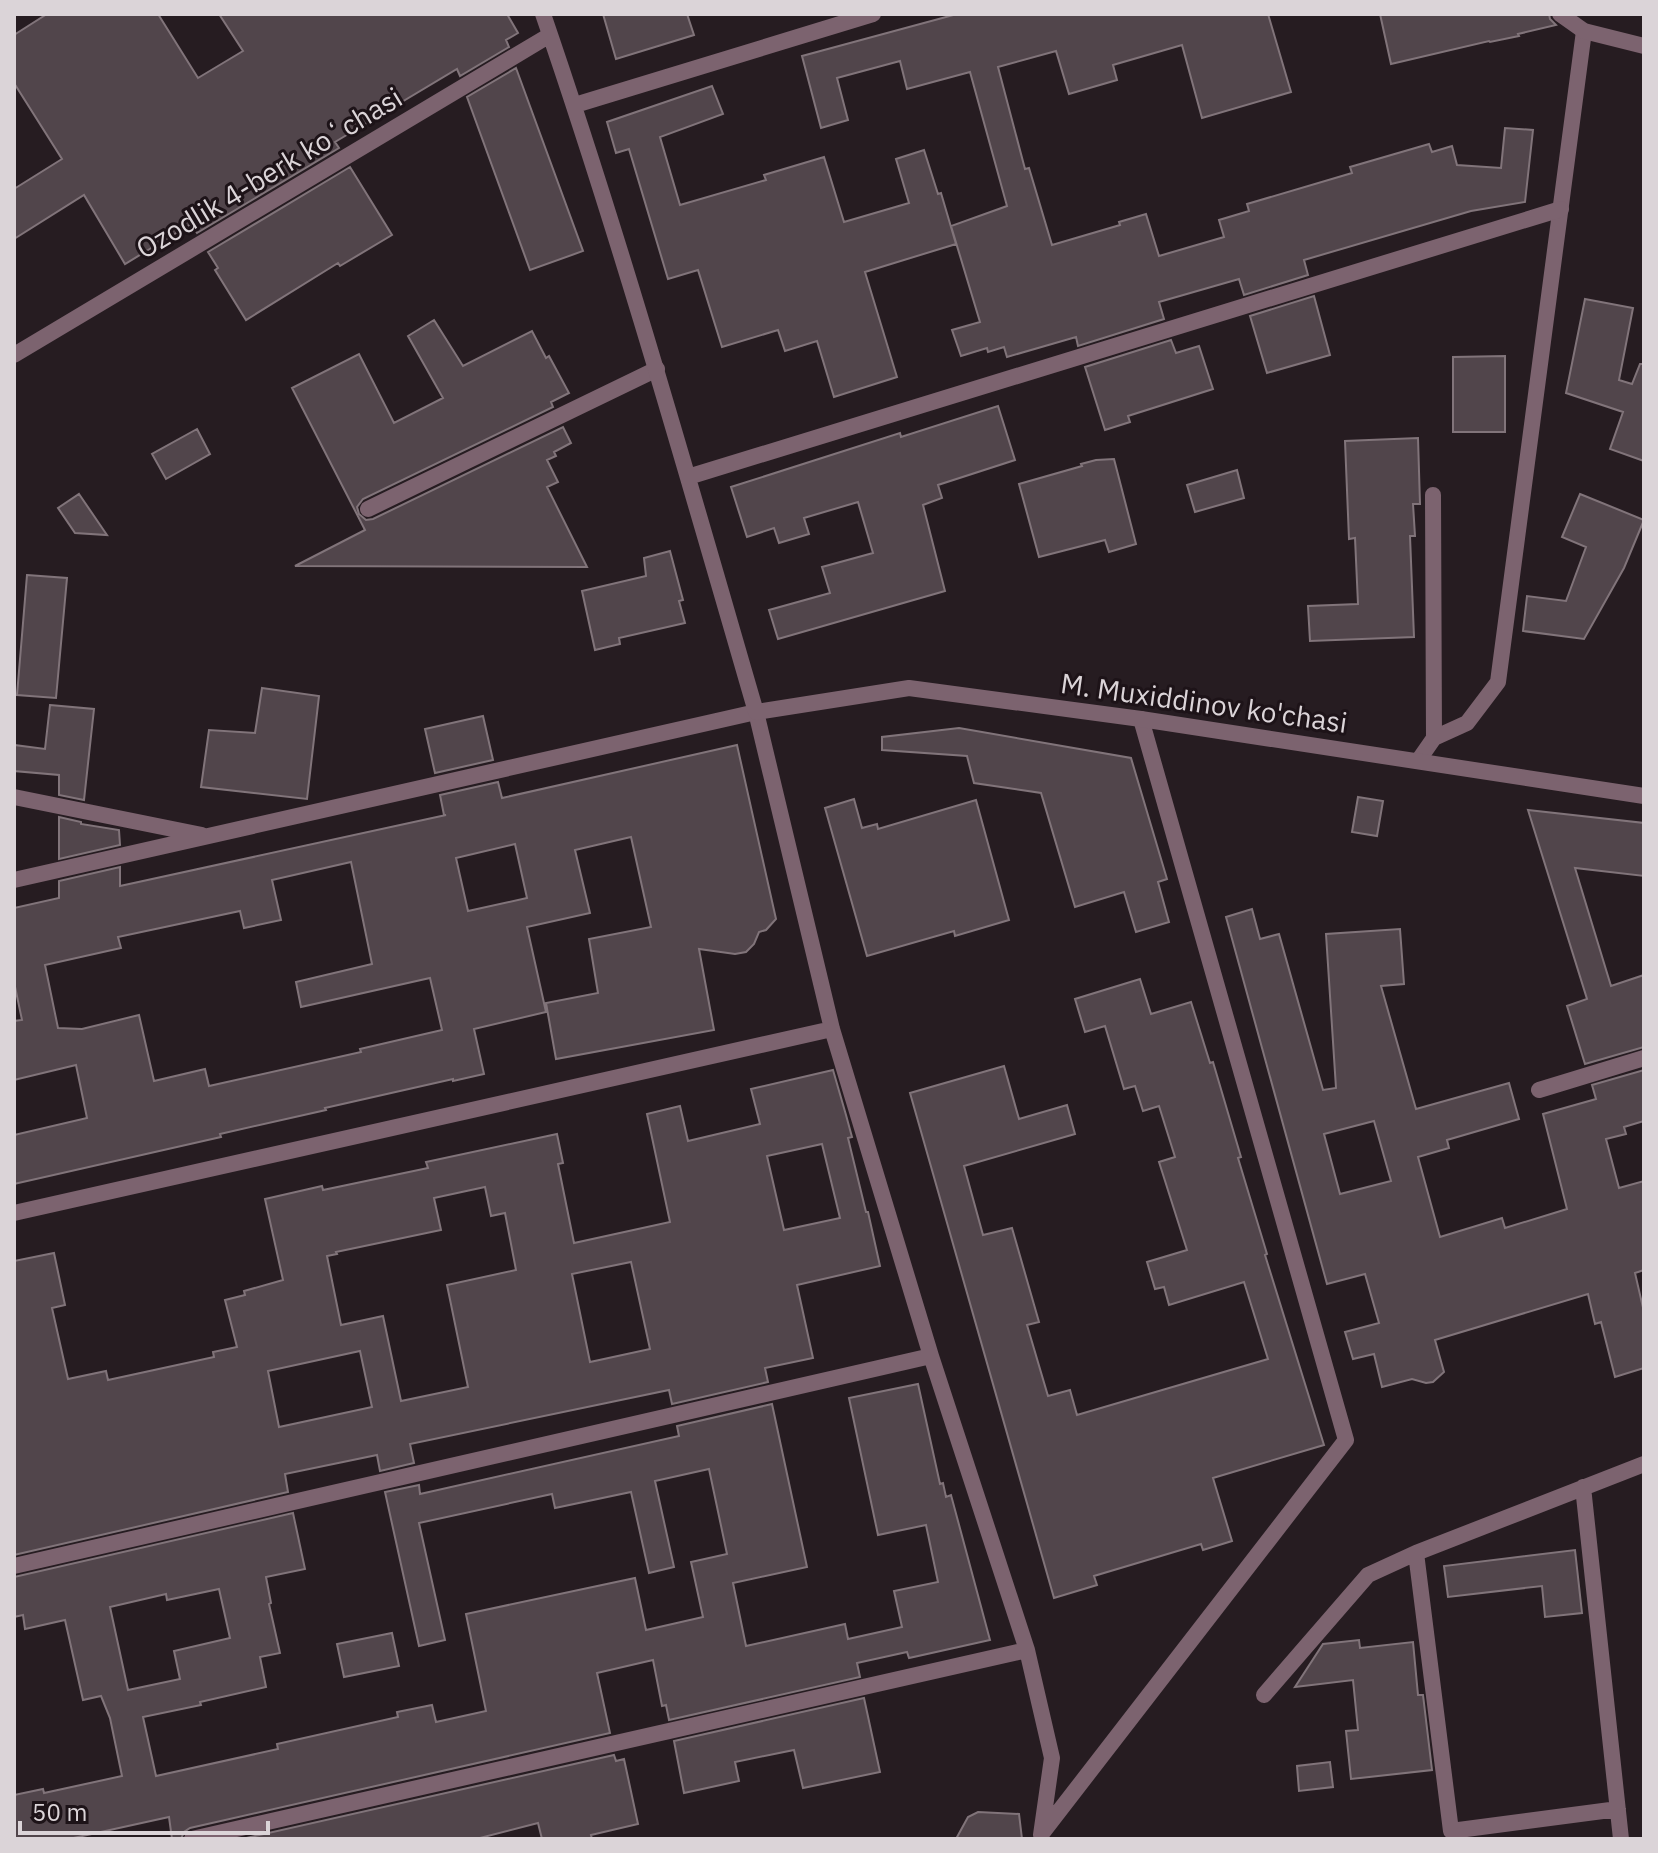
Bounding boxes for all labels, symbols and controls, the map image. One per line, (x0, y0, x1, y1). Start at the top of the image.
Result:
street label: Ozodlik 4-berk koʻchasi (129, 78, 409, 267)
street label: M. Muxiddinov ko'chasi (1058, 664, 1350, 741)
scale bar (20, 1785, 268, 1835)
text: 50 m (32, 1796, 87, 1828)

